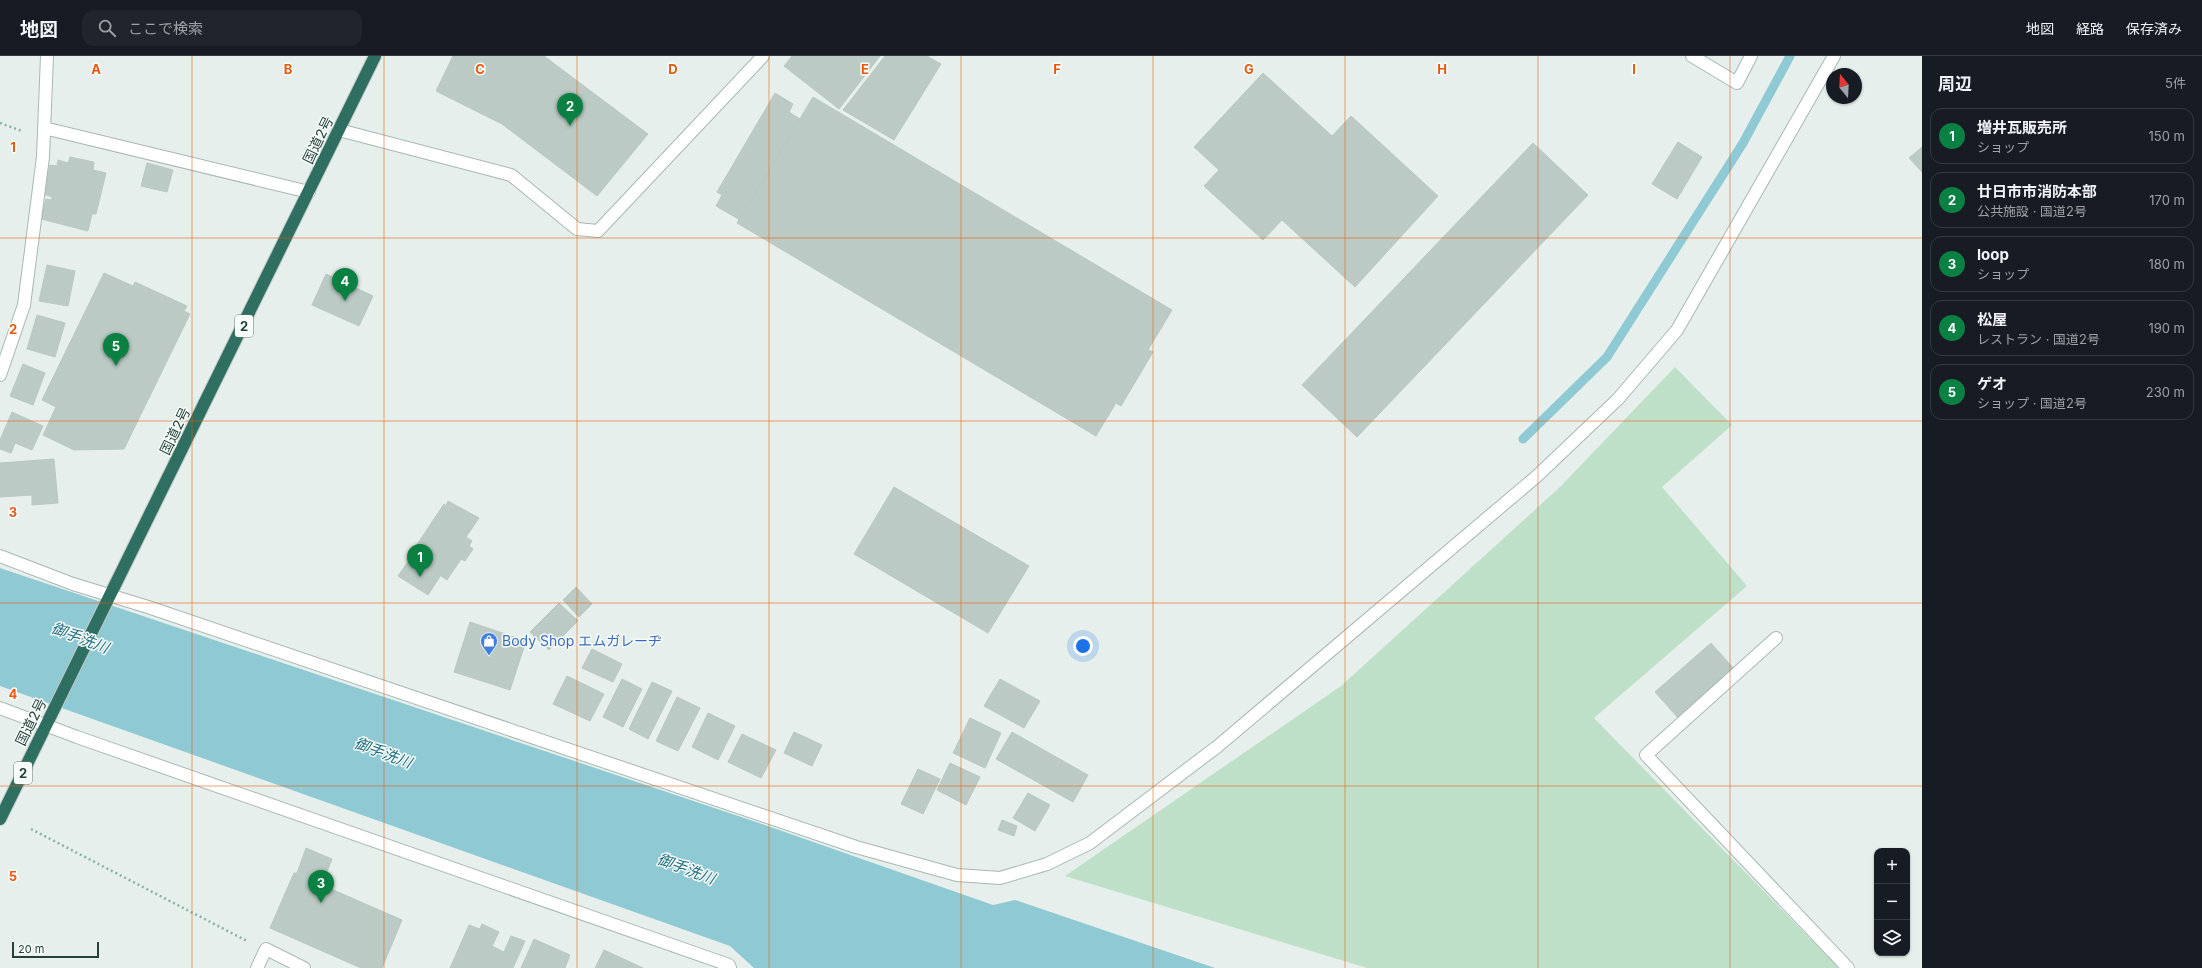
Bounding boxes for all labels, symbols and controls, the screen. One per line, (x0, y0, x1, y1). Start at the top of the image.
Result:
search box (82, 10, 362, 46)
icon: search (96, 17, 118, 39)
text: 地図 (20, 18, 58, 41)
text: ここで検索 (128, 19, 203, 38)
text: 地図 (2026, 20, 2054, 37)
text: 経路 (2076, 20, 2104, 37)
text: 保存済み (2126, 20, 2182, 37)
text: A (91, 61, 101, 77)
text: B (284, 61, 293, 77)
text: C (475, 61, 485, 77)
text: D (668, 61, 678, 77)
text: E (861, 61, 869, 77)
text: F (1053, 61, 1061, 77)
text: G (1244, 61, 1254, 77)
text: H (1437, 61, 1447, 77)
text: I (1632, 61, 1636, 77)
north arrow (1826, 68, 1862, 104)
text: 周辺 (1938, 74, 1972, 94)
text: 5件 (2165, 75, 2186, 91)
pin: 2 (557, 93, 583, 126)
street label: 国道2号 (299, 113, 336, 166)
text: 増井瓦販売所 (1977, 118, 2067, 137)
text: 1 (1949, 128, 1955, 144)
text: 150 m (2149, 128, 2185, 144)
text: 1 (10, 139, 16, 155)
text: ショップ (1977, 139, 2029, 155)
text: 廿日市市消防本部 (1977, 182, 2097, 201)
text: 2 (1948, 192, 1956, 208)
text: 170 m (2149, 192, 2185, 208)
text: 公共施設 · 国道2号 (1977, 203, 2087, 219)
text: loop (1977, 245, 2009, 264)
text: 3 (1948, 256, 1956, 272)
text: 180 m (2148, 256, 2185, 272)
text: ショップ (1977, 266, 2029, 282)
pin: 4 (332, 268, 358, 301)
text: 松屋 (1977, 310, 2007, 329)
road number: 2 (235, 315, 253, 337)
text: 4 (1948, 320, 1956, 336)
text: 190 m (2148, 320, 2185, 336)
text: 2 (9, 321, 17, 337)
text: レストラン · 国道2号 (1977, 331, 2100, 347)
pin: 5 (103, 333, 129, 366)
text: ゲオ (1977, 374, 2007, 393)
text: 5 (1948, 384, 1956, 400)
text: 230 m (2146, 384, 2185, 400)
text: ショップ · 国道2号 (1977, 395, 2087, 411)
street label: 国道2号 (156, 404, 193, 457)
text: 3 (9, 504, 17, 520)
pin: 1 (407, 544, 433, 577)
water label: 御手洗川 (49, 618, 113, 658)
shop icon: Body Shop エムガレーヂ (479, 631, 499, 656)
place label: Body Shop エムガレーヂ (502, 632, 662, 649)
your location (1073, 636, 1093, 656)
text: 4 (9, 686, 18, 702)
street label: 国道2号 (12, 695, 50, 748)
water label: 御手洗川 (352, 733, 416, 773)
road number: 2 (14, 762, 32, 784)
map controls (1874, 848, 1910, 956)
button: + (1874, 848, 1910, 884)
water label: 御手洗川 (655, 849, 719, 889)
text: 5 (9, 868, 17, 884)
pin: 3 (308, 870, 334, 903)
button: − (1874, 884, 1910, 920)
button: layers (1874, 920, 1910, 956)
scale bar (12, 940, 99, 959)
text: 20 m (18, 942, 44, 956)

